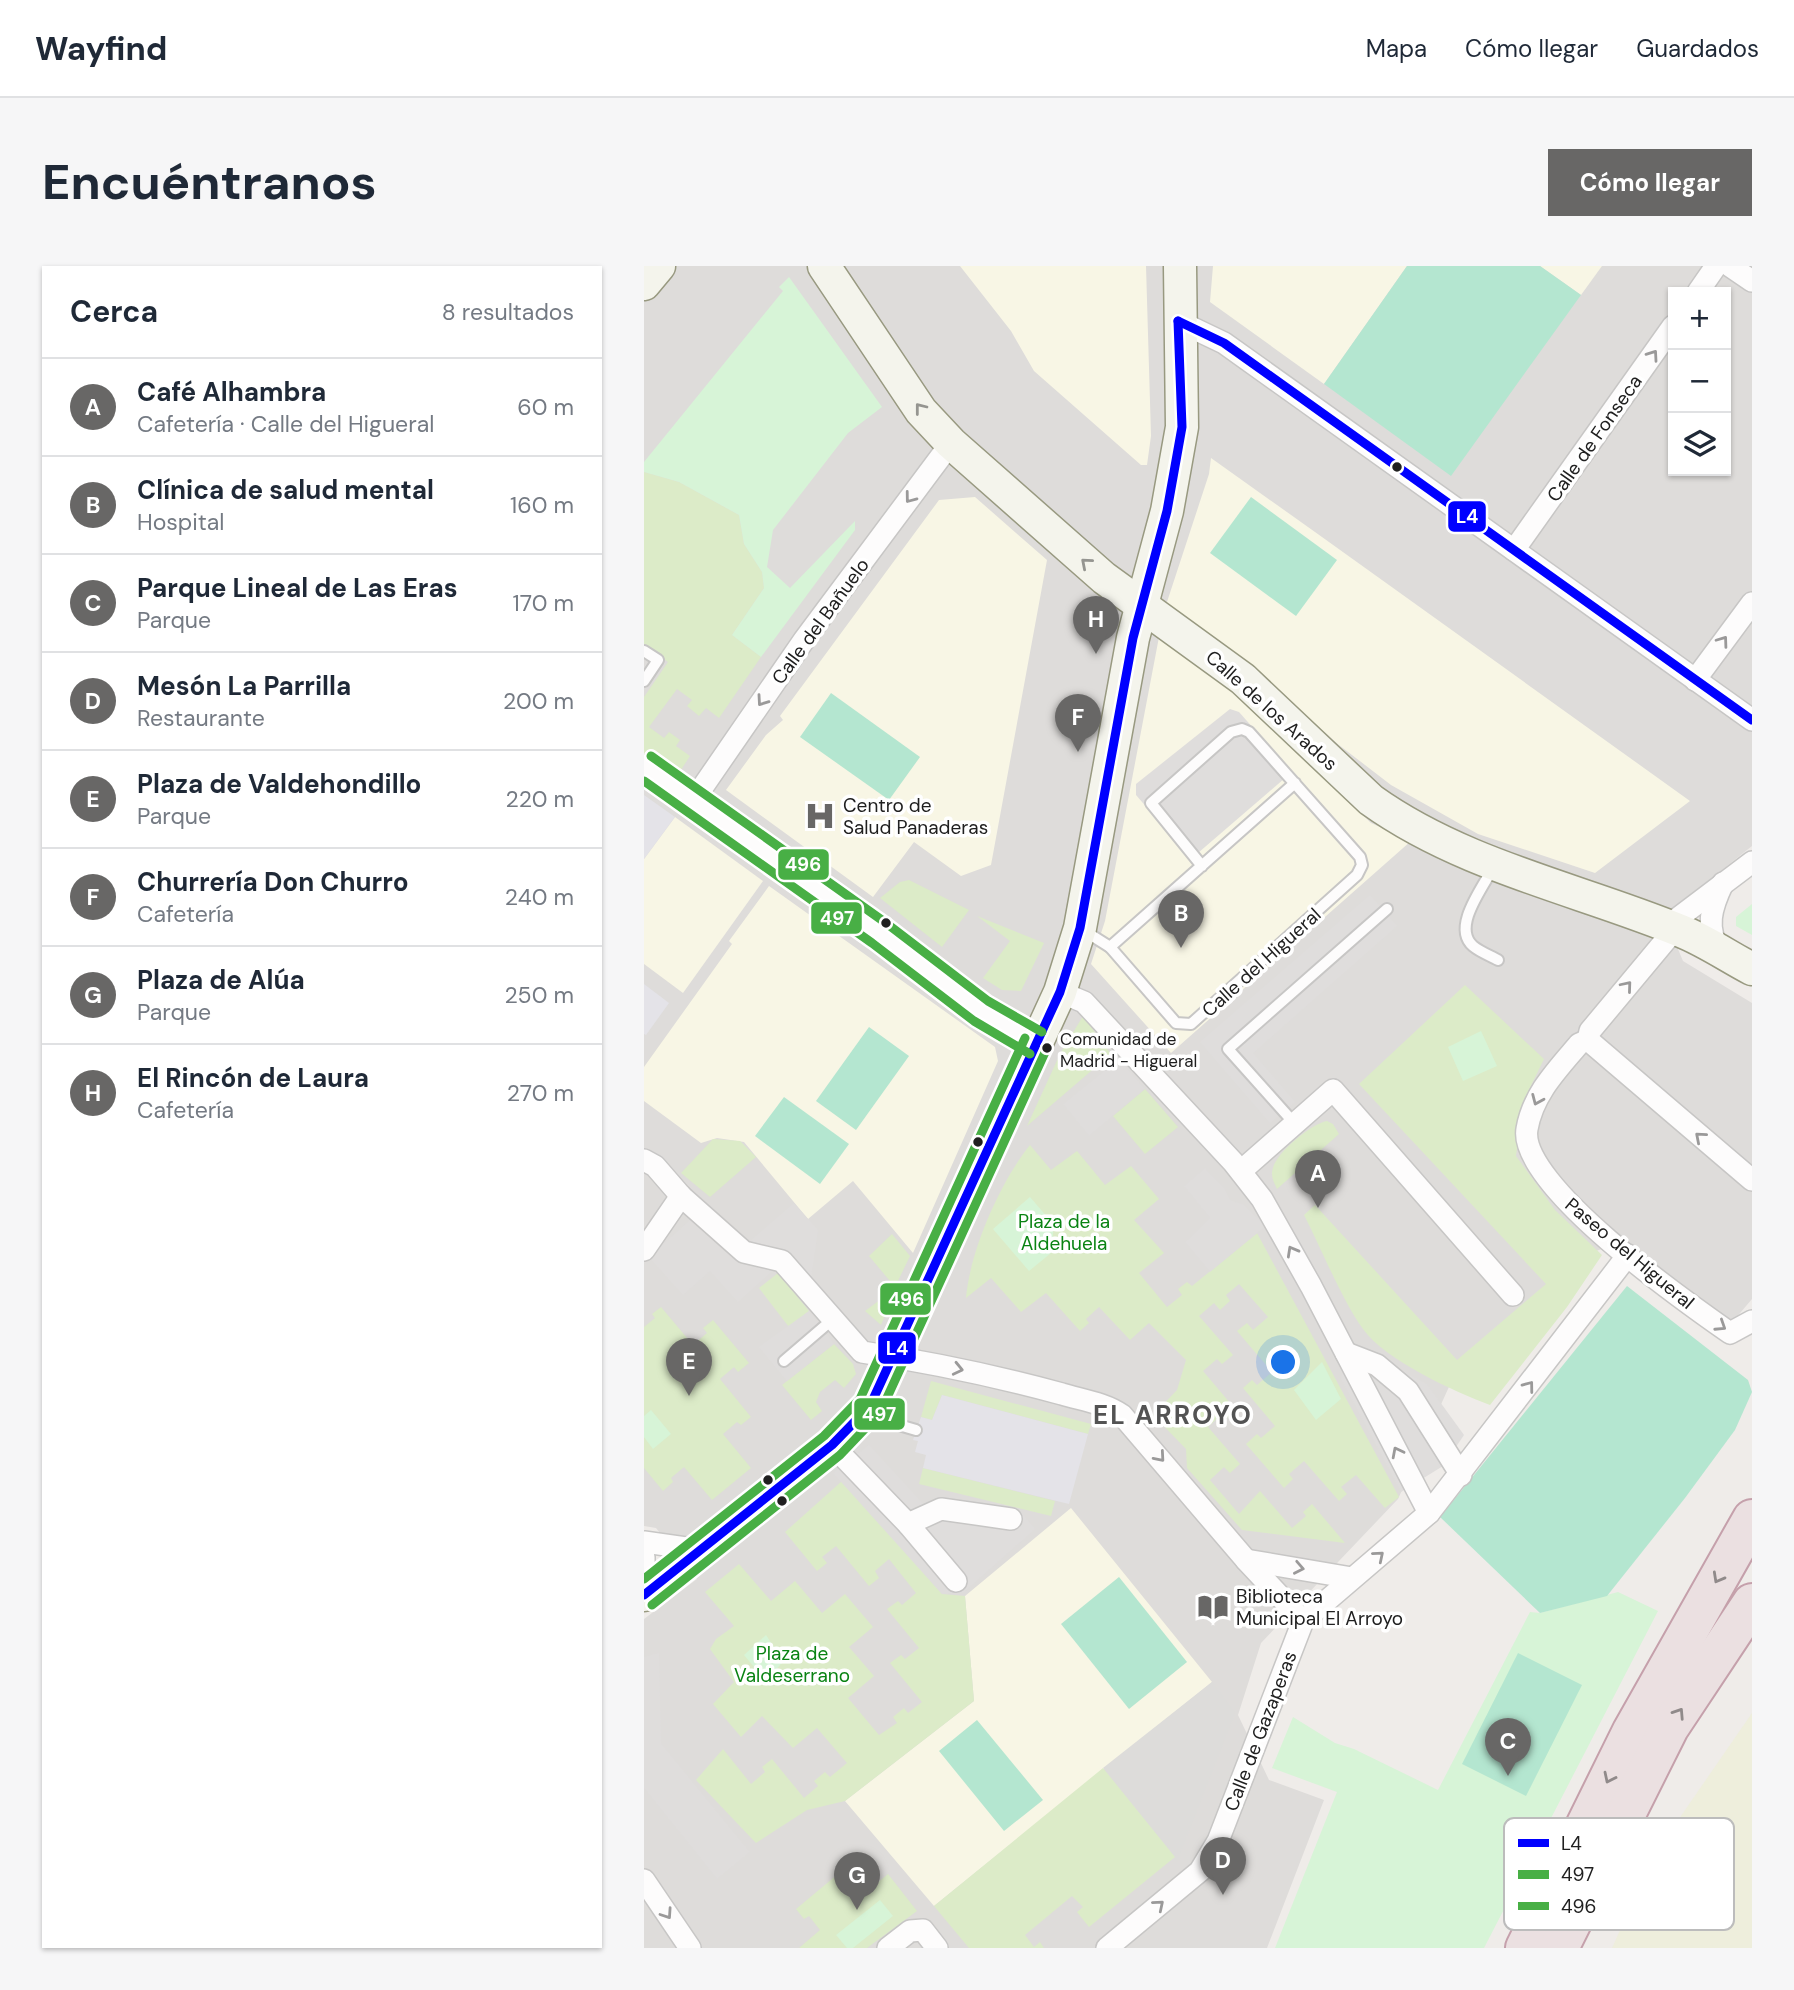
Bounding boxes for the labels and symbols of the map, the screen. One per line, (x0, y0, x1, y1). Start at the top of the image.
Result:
one-way arrow (1645, 350, 1657, 363)
street label: Calle de Fonseca (1541, 370, 1648, 507)
one-way arrow (915, 403, 928, 415)
unlabelled marker (1390, 460, 1404, 474)
one-way arrow (906, 490, 919, 503)
line badge: L4 (1447, 500, 1487, 533)
text: L4 (1456, 504, 1478, 529)
street label: Calle del Bañuelo (766, 553, 875, 689)
one-way arrow (1081, 559, 1094, 571)
pin: H (1073, 596, 1119, 654)
one-way arrow (1715, 637, 1728, 649)
street label: Calle de los Arados (1201, 645, 1343, 776)
one-way arrow (758, 693, 770, 706)
pin: F (1055, 694, 1101, 752)
place label: Centro de Salud Panaderas (843, 793, 988, 840)
hospital icon: Centro de Salud Panaderas (803, 799, 837, 833)
line badge: 496 (777, 848, 830, 881)
text: 496 (785, 852, 821, 877)
pin: B (1158, 890, 1204, 948)
line badge: 497 (810, 901, 863, 935)
street label: Calle del Higueral (1197, 902, 1326, 1022)
text: 497 (820, 906, 854, 931)
unlabelled marker (879, 916, 893, 930)
one-way arrow (1619, 981, 1632, 993)
place label: Comunidad de Madrid - Higueral (1060, 1028, 1197, 1072)
marker: Comunidad de Madrid - Higueral (1040, 1041, 1054, 1055)
one-way arrow (1531, 1093, 1545, 1105)
one-way arrow (1695, 1133, 1708, 1145)
unlabelled marker (971, 1135, 985, 1149)
pin: A (1295, 1150, 1341, 1208)
street label: Paseo del Higueral (1560, 1192, 1699, 1315)
park label: Plaza de la Aldehuela (1018, 1209, 1110, 1256)
one-way arrow (1287, 1246, 1300, 1258)
line badge: 496 (879, 1282, 932, 1316)
text: 496 (888, 1287, 924, 1312)
one-way arrow (1713, 1318, 1726, 1331)
line badge: L4 (877, 1331, 917, 1365)
text: L4 (886, 1336, 908, 1361)
pin: E (666, 1338, 712, 1396)
your location (1266, 1345, 1300, 1379)
one-way arrow (952, 1361, 964, 1375)
one-way arrow (1520, 1381, 1533, 1394)
line badge: 497 (853, 1397, 906, 1431)
district label: EL ARROYO (1093, 1398, 1253, 1432)
text: 497 (862, 1402, 896, 1427)
one-way arrow (1392, 1447, 1406, 1460)
one-way arrow (1152, 1449, 1164, 1462)
unlabelled marker (761, 1473, 775, 1487)
unlabelled marker (775, 1494, 789, 1508)
one-way arrow (1371, 1551, 1383, 1564)
one-way arrow (1293, 1560, 1305, 1575)
one-way arrow (1713, 1570, 1726, 1583)
place label: Biblioteca Municipal El Arroyo (1236, 1584, 1403, 1631)
library icon: Biblioteca Municipal El Arroyo (1196, 1590, 1230, 1624)
park label: Plaza de Valdeserrano (734, 1641, 850, 1688)
street label: Calle de Gazaperas (1218, 1648, 1302, 1815)
one-way arrow (1671, 1708, 1684, 1721)
pin: C (1485, 1718, 1531, 1776)
one-way arrow (1604, 1771, 1618, 1783)
legend (1504, 1818, 1734, 1930)
text: L4 (1561, 1831, 1582, 1856)
pin: D (1200, 1837, 1246, 1895)
pin: G (834, 1852, 880, 1910)
text: 497 (1561, 1862, 1594, 1887)
text: 496 (1561, 1894, 1596, 1919)
one-way arrow (1152, 1900, 1164, 1913)
one-way arrow (659, 1906, 671, 1919)

